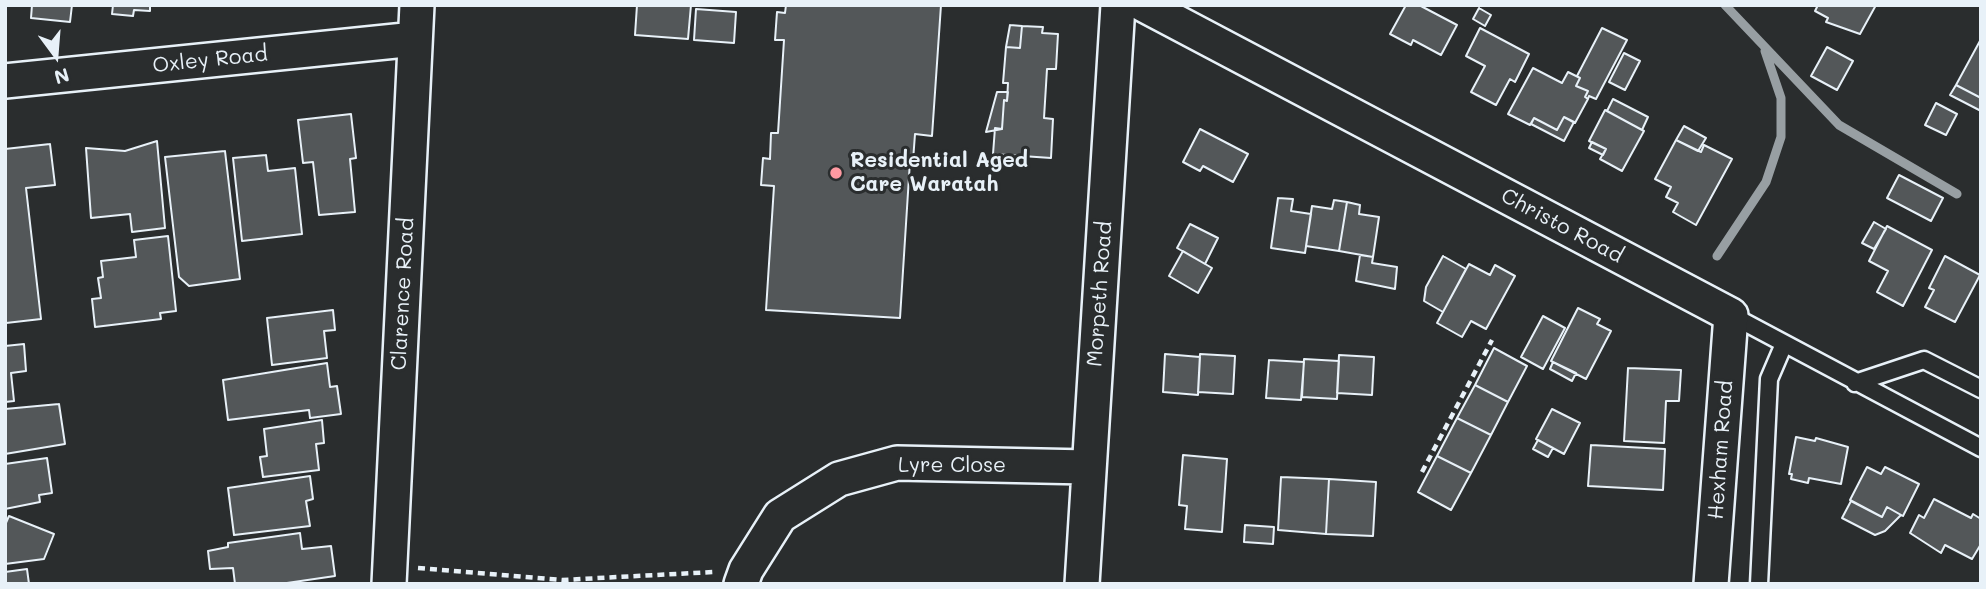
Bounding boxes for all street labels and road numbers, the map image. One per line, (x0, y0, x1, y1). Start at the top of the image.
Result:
street label: Oxley Road (151, 41, 269, 79)
street label: Christo Road (1497, 183, 1627, 269)
street label: Clarence Road (386, 217, 420, 371)
street label: Morpeth Road (1082, 220, 1118, 368)
street label: Hexham Road (1704, 380, 1738, 520)
street label: Lyre Close (898, 453, 1006, 479)

